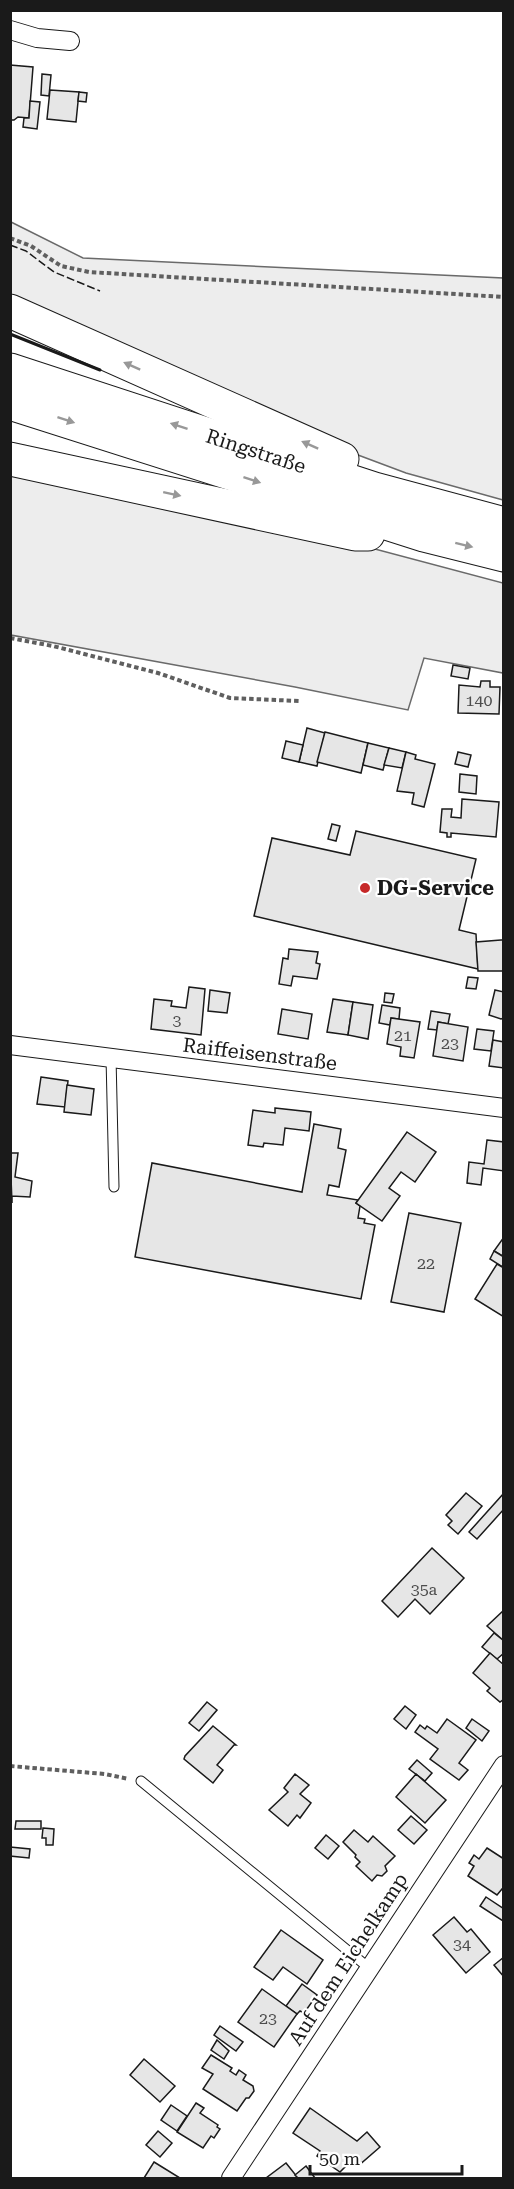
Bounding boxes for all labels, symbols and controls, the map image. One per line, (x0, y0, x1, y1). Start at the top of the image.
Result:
one-way arrow (123, 361, 140, 370)
one-way arrow (57, 416, 75, 426)
one-way arrow (170, 420, 188, 430)
street label: Ringstraße (203, 424, 309, 478)
one-way arrow (301, 440, 318, 449)
one-way arrow (243, 475, 261, 485)
one-way arrow (162, 490, 181, 500)
one-way arrow (455, 541, 473, 551)
house number: 140 (466, 691, 492, 710)
place label: DG-Service (377, 876, 494, 900)
marker: DG-Service (358, 881, 372, 895)
house number: 3 (173, 1011, 182, 1030)
house number: 21 (394, 1026, 412, 1045)
street label: Raiffeisenstraße (181, 1033, 339, 1075)
house number: 23 (441, 1034, 459, 1053)
house number: 22 (417, 1254, 435, 1273)
house number: 35a (411, 1580, 438, 1599)
street label: Auf dem Eichelkamp (283, 1868, 413, 2050)
house number: 34 (453, 1935, 471, 1954)
house number: 23 (259, 2009, 277, 2028)
scale bar (310, 2138, 462, 2176)
text: 50 m (319, 2148, 360, 2169)

